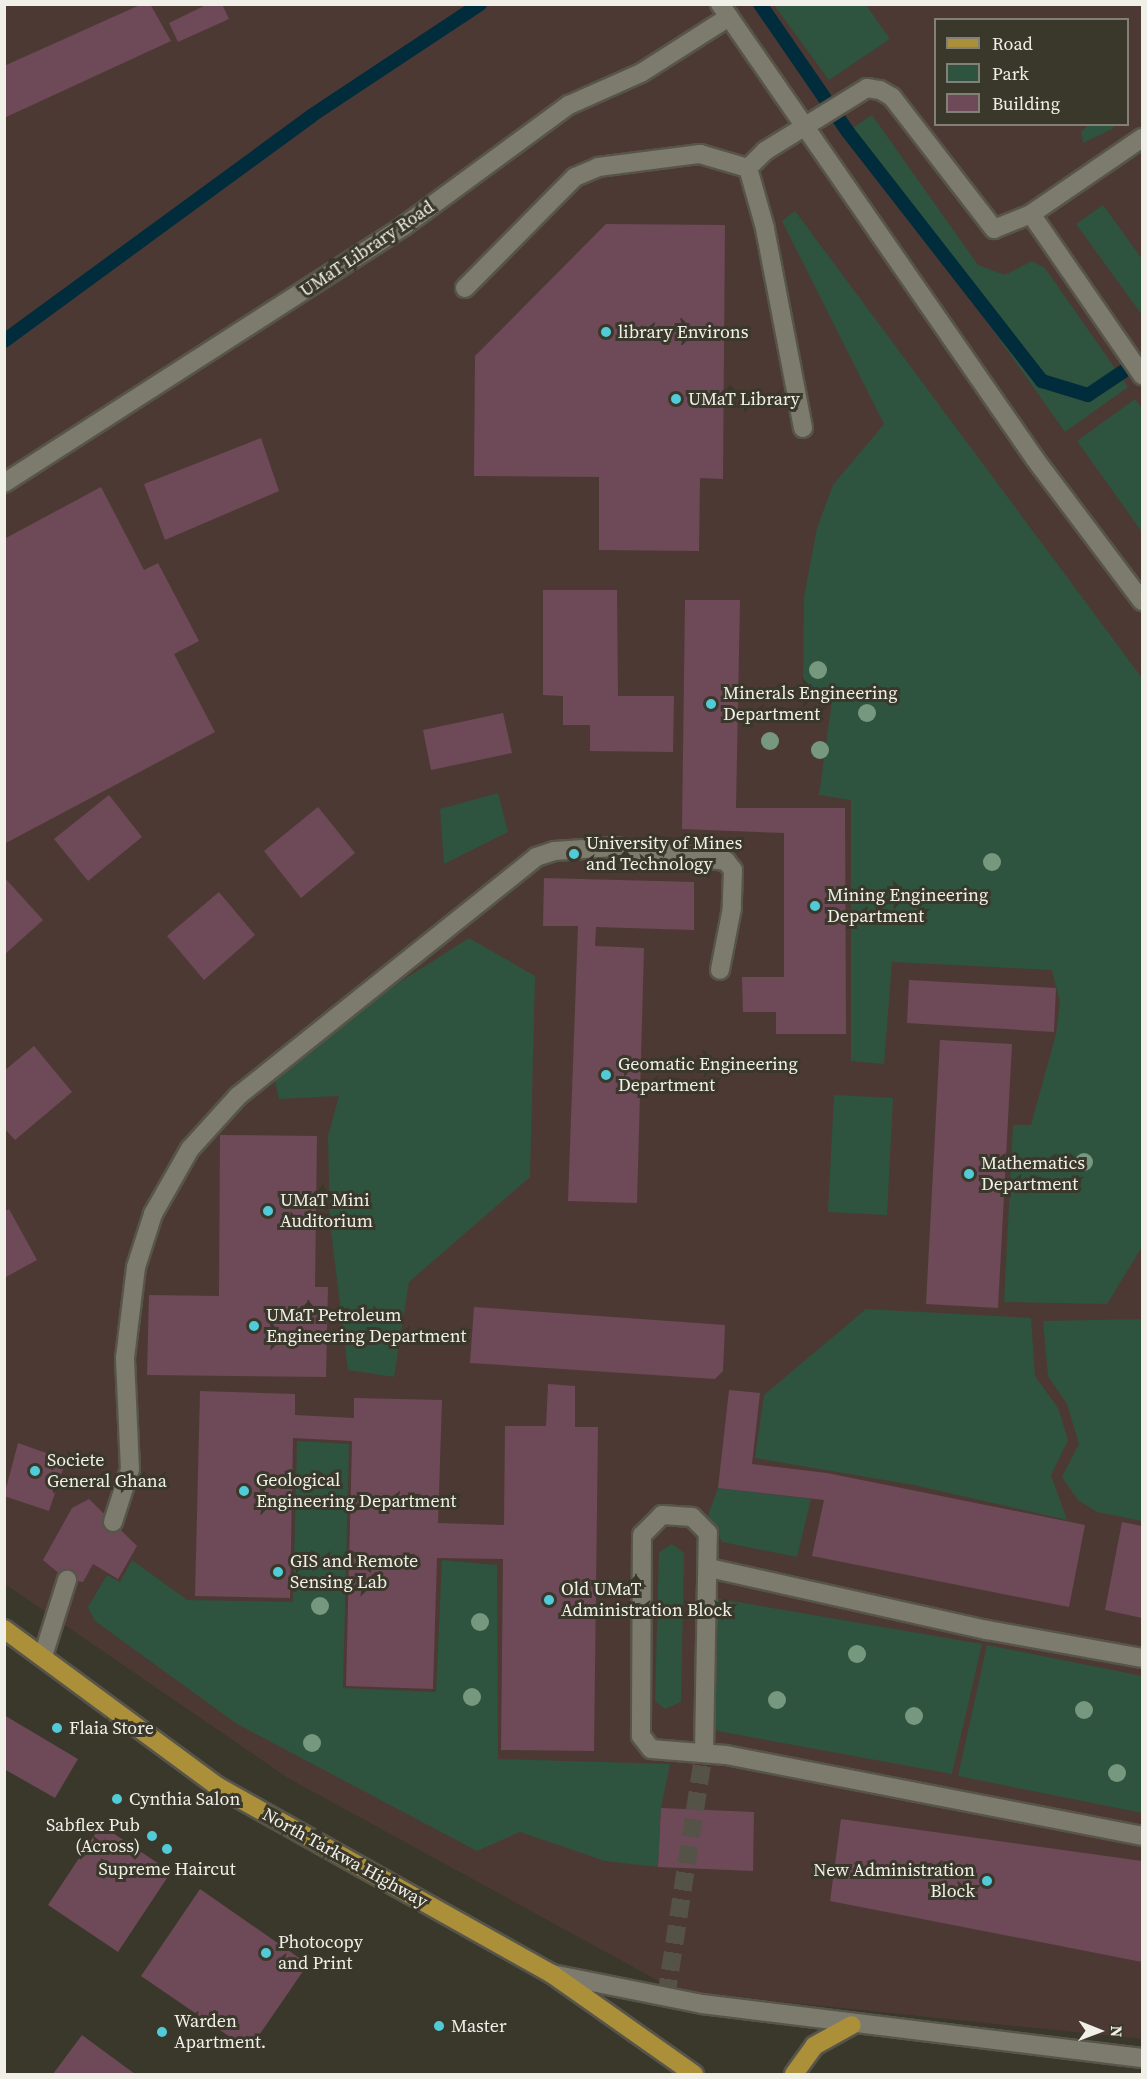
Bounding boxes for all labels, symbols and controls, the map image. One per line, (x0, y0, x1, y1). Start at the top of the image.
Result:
legend (934, 18, 1129, 126)
text: Road (992, 31, 1033, 56)
text: Park (992, 61, 1029, 86)
text: Building (992, 91, 1060, 116)
street label: UMaT Library Road (296, 196, 438, 302)
place label: library Environs (618, 321, 749, 343)
marker: library Environs (599, 325, 613, 339)
place label: UMaT Library (688, 388, 800, 410)
marker: UMaT Library (669, 392, 683, 406)
place label: Minerals Engineering Department (723, 683, 898, 726)
marker: Minerals Engineering Department (704, 697, 718, 711)
place label: University of Mines and Technology (586, 833, 742, 876)
marker: University of Mines and Technology (567, 847, 581, 861)
place label: Mining Engineering Department (827, 885, 988, 928)
marker: Mining Engineering Department (808, 899, 822, 913)
place label: Geomatic Engineering Department (618, 1054, 798, 1096)
marker: Geomatic Engineering Department (599, 1068, 613, 1082)
place label: Mathematics Department (981, 1153, 1085, 1196)
marker: Mathematics Department (962, 1167, 976, 1181)
place label: UMaT Mini Auditorium (280, 1190, 373, 1232)
marker: UMaT Mini Auditorium (261, 1204, 275, 1218)
place label: UMaT Petroleum Engineering Department (266, 1305, 466, 1348)
marker: UMaT Petroleum Engineering Department (247, 1319, 261, 1333)
place label: Societe General Ghana (47, 1450, 167, 1492)
marker: Societe General Ghana (28, 1464, 42, 1478)
place label: Geological Engineering Department (256, 1470, 456, 1512)
marker: Geological Engineering Department (237, 1484, 251, 1498)
place label: GIS and Remote Sensing Lab (290, 1551, 418, 1594)
marker: GIS and Remote Sensing Lab (271, 1565, 285, 1579)
place label: Old UMaT Administration Block (561, 1579, 732, 1622)
marker: Old UMaT Administration Block (542, 1593, 556, 1607)
place label: Flaia Store (69, 1717, 154, 1739)
marker: Flaia Store (50, 1721, 64, 1735)
place label: Cynthia Salon (129, 1788, 240, 1810)
marker: Cynthia Salon (110, 1792, 124, 1806)
street label: North Tarkwa Highway (259, 1804, 431, 1912)
place label: Sabflex Pub (Across) (46, 1815, 140, 1858)
marker: Sabflex Pub (Across) (145, 1829, 159, 1843)
marker: Supreme Haircut (160, 1842, 174, 1856)
place label: Supreme Haircut (99, 1858, 235, 1880)
place label: New Administration Block (813, 1860, 975, 1902)
marker: New Administration Block (980, 1874, 994, 1888)
place label: Photocopy and Print (278, 1932, 363, 1974)
marker: Photocopy and Print (259, 1946, 273, 1960)
north arrow (1069, 2001, 1129, 2061)
place label: Warden Apartment. (174, 2011, 266, 2054)
place label: Master (451, 2015, 506, 2037)
marker: Master (432, 2019, 446, 2033)
marker: Warden Apartment. (155, 2025, 169, 2039)
text: N (1106, 2025, 1128, 2037)

